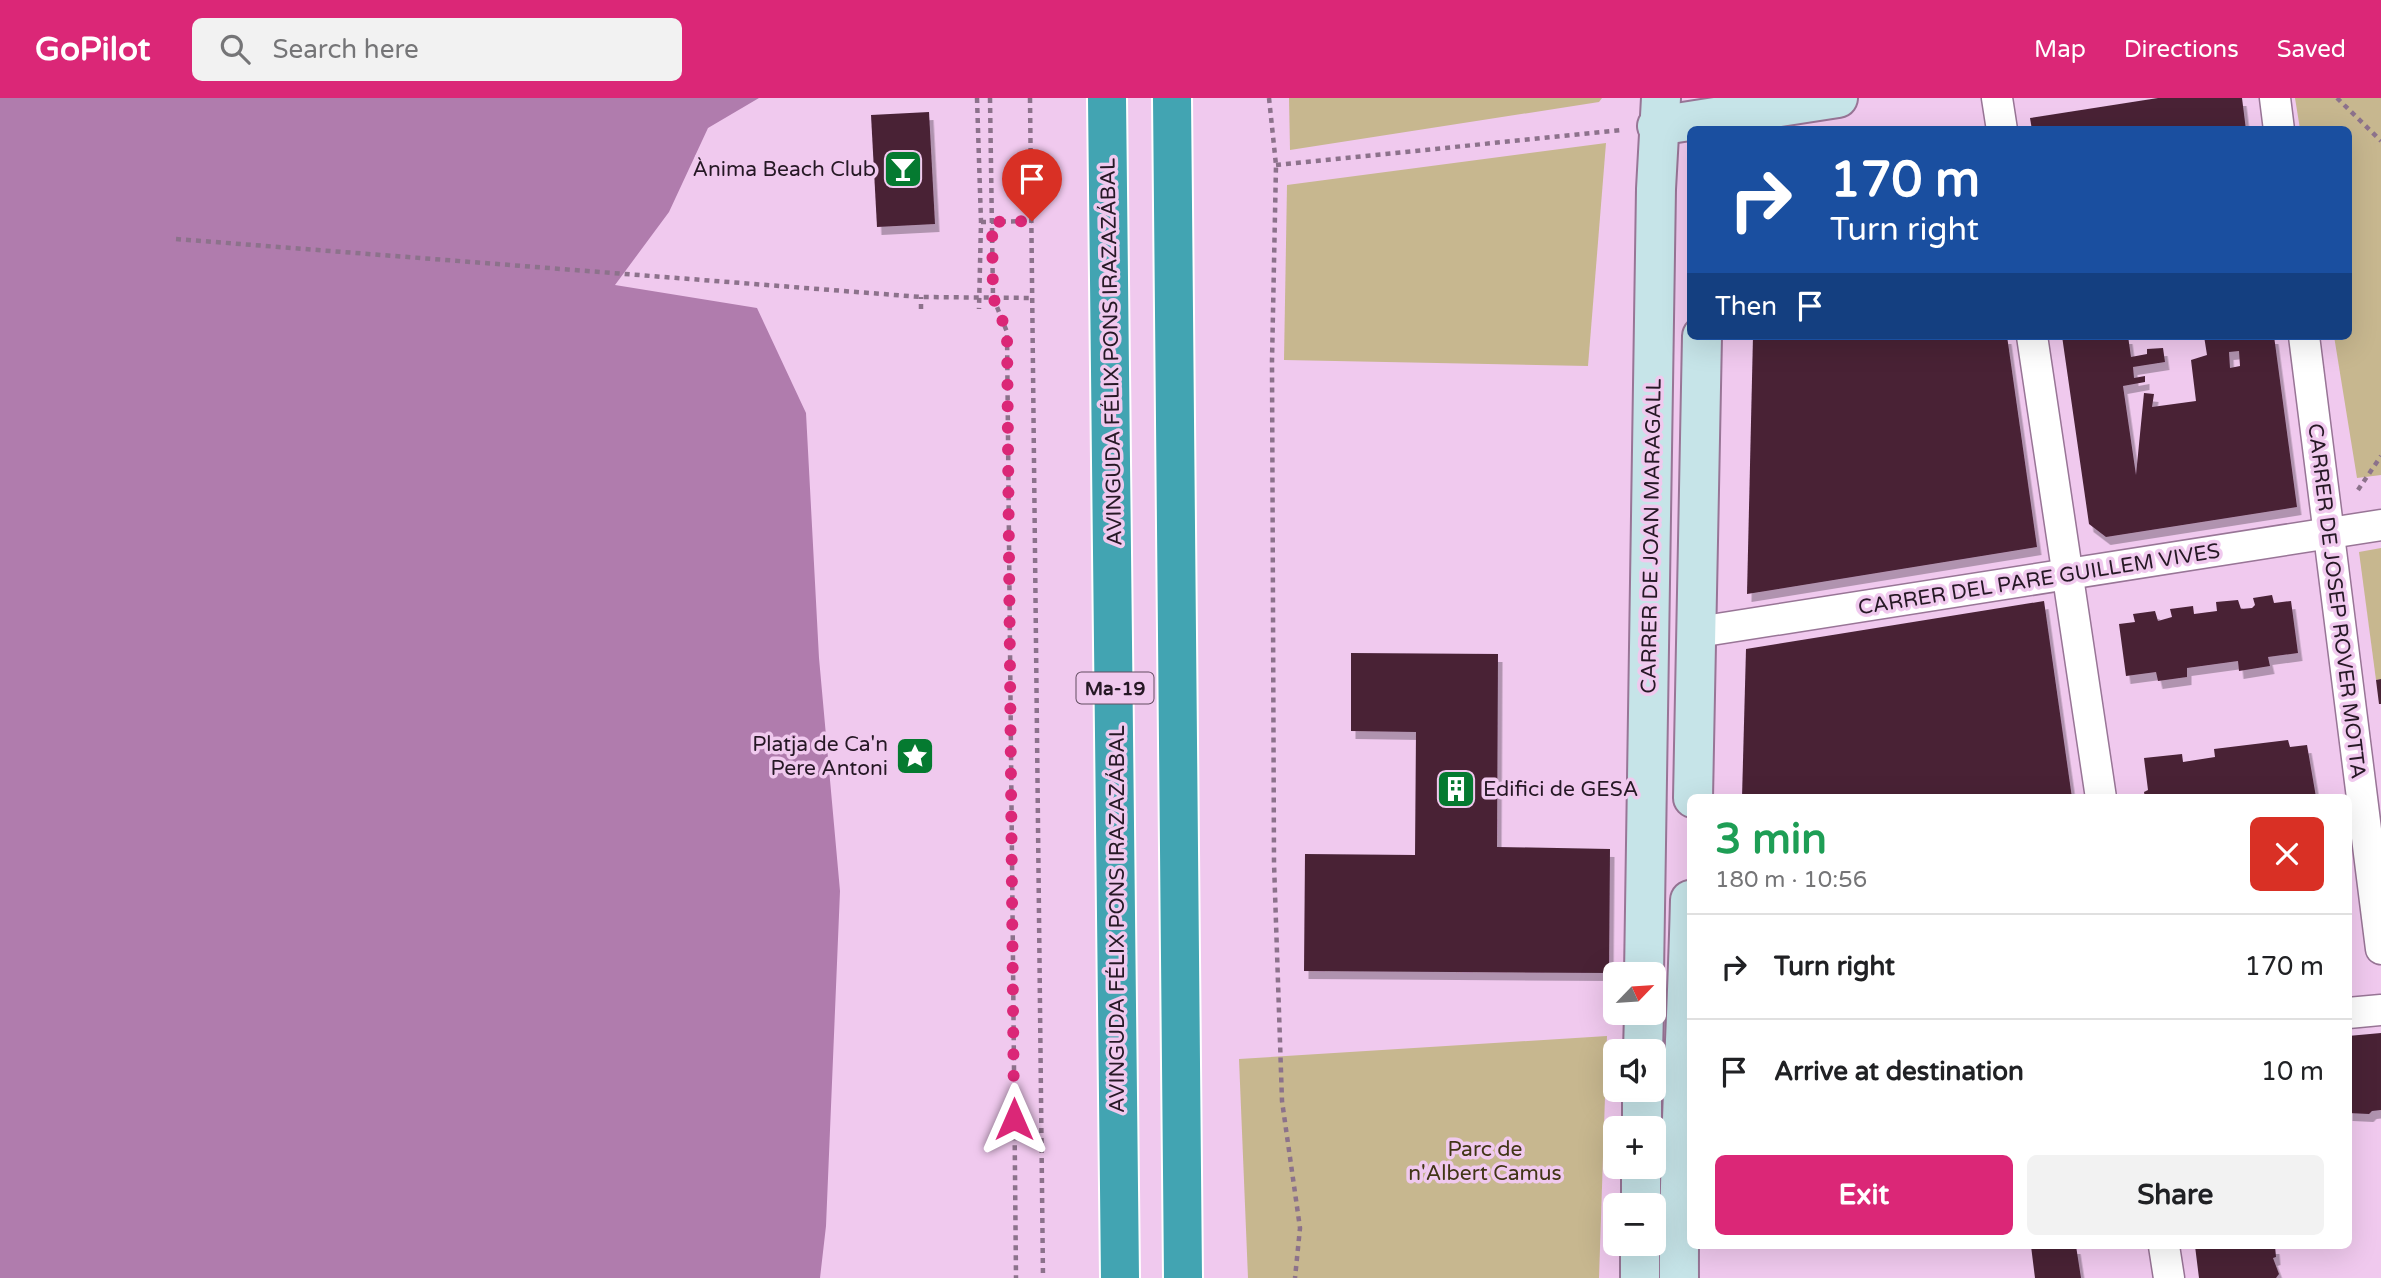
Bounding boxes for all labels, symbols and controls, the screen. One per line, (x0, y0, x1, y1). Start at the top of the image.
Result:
search box (192, 18, 682, 81)
text: GoPilot (35, 30, 150, 69)
icon: search (216, 30, 254, 68)
text: Search here (272, 34, 419, 65)
text: Map (2034, 35, 2086, 64)
text: Directions (2124, 35, 2239, 64)
text: Saved (2277, 35, 2346, 64)
bar icon: Ànima Beach Club (882, 148, 924, 190)
pin (1002, 149, 1062, 221)
text: 170 m (1830, 151, 1980, 210)
icon: right (1715, 154, 1806, 245)
place label: Ànima Beach Club (692, 157, 876, 182)
street label: AVINGUDA FÉLIX PONS IRAZAZÁBAL (1096, 158, 1127, 546)
icon: arrive (1013, 160, 1051, 198)
text: Turn right (1830, 211, 1979, 249)
icon: arrive (1791, 287, 1829, 325)
text: Then (1715, 291, 1777, 322)
street label: CARRER DE JOAN MARAGALL (1636, 378, 1667, 694)
street label: CARRER DE JOSEP ROVER MOTTA (2302, 422, 2371, 780)
street label: CARRER DEL PARE GUILLEM VIVES (1856, 539, 2222, 620)
road number: Ma-19 (1076, 673, 1154, 704)
street label: AVINGUDA FÉLIX PONS IRAZAZÁBAL (1105, 725, 1130, 1113)
place label: Platja de Ca'n Pere Antoni (752, 732, 888, 781)
place icon: Platja de Ca'n Pere Antoni (894, 735, 936, 777)
building icon: Edifici de GESA (1435, 768, 1477, 810)
place label: Edifici de GESA (1483, 777, 1638, 802)
text: 3 min (1715, 814, 1827, 865)
button: close (2250, 817, 2324, 891)
text: 180 m · 10:56 (1715, 866, 1867, 894)
icon: right (1715, 948, 1753, 986)
text: Turn right (1774, 951, 1895, 982)
text: 170 m (2244, 951, 2324, 982)
north arrow (1603, 962, 1666, 1026)
map controls (1603, 962, 1666, 1256)
button: sound (1603, 1039, 1666, 1102)
icon: arrive (1715, 1053, 1753, 1091)
text: Arrive at destination (1774, 1056, 2024, 1087)
text: 10 m (2261, 1056, 2324, 1087)
position arrow (977, 1082, 1051, 1156)
button: + (1603, 1116, 1666, 1179)
park label: Parc de n'Albert Camus (1408, 1137, 1562, 1186)
button: Exit (1715, 1155, 2013, 1235)
button: Share (2027, 1155, 2324, 1235)
button: − (1603, 1193, 1666, 1256)

